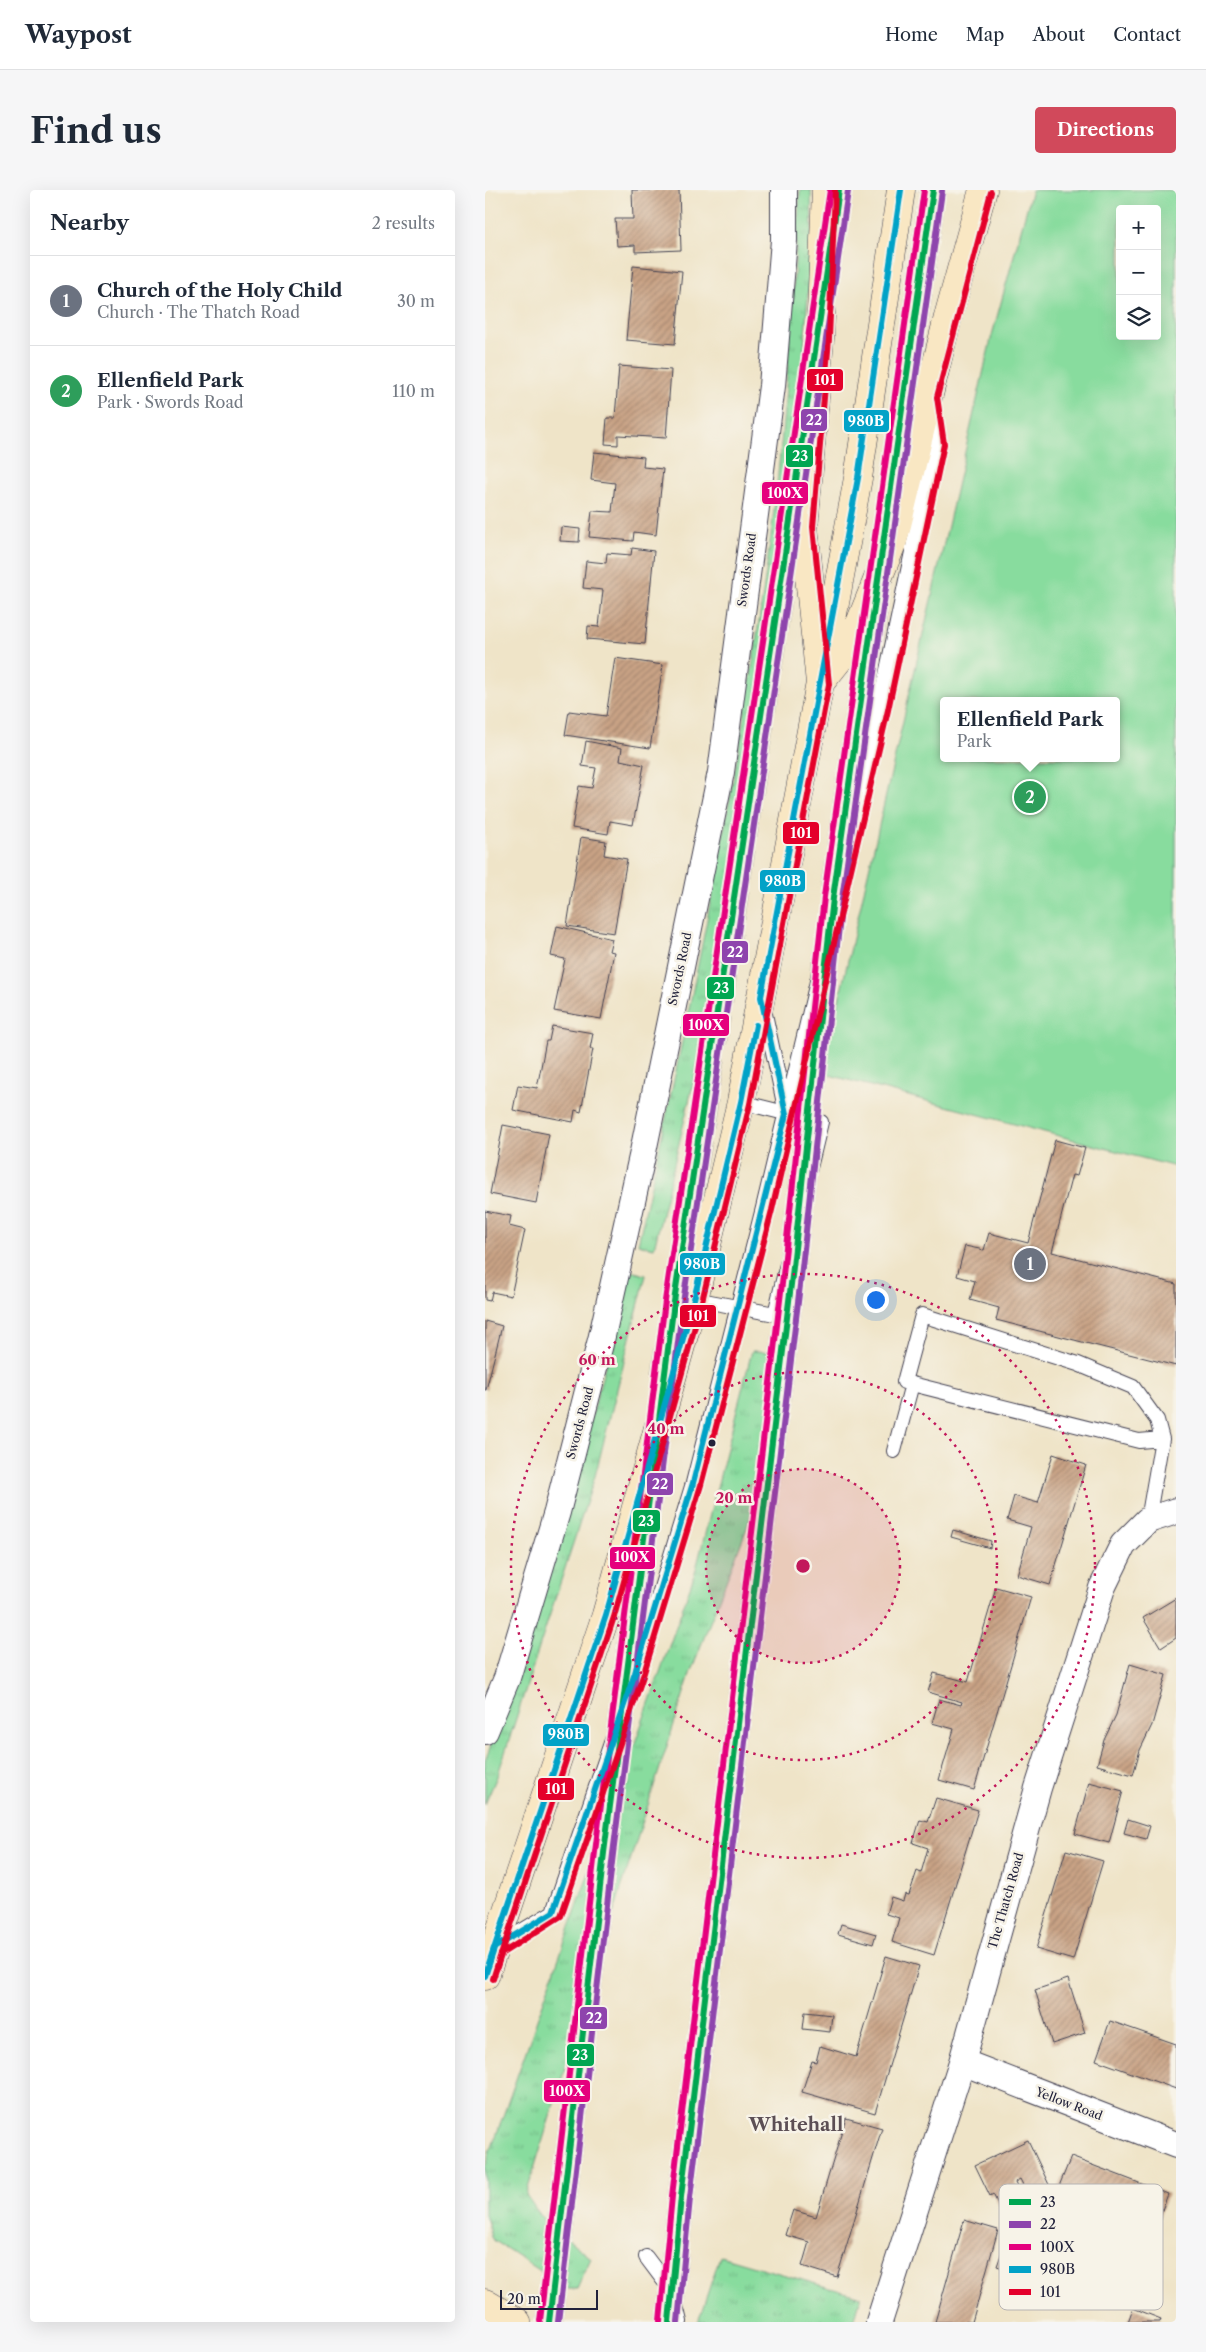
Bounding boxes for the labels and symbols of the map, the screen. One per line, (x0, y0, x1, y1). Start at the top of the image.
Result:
line badge: 101 (806, 368, 844, 392)
text: 101 (814, 371, 836, 389)
line badge: 22 (800, 408, 828, 432)
line badge: 980B (843, 409, 890, 433)
text: 22 (806, 411, 822, 429)
text: 980B (848, 412, 884, 430)
line badge: 23 (785, 444, 814, 468)
text: 23 (792, 447, 808, 465)
line badge: 100X (761, 481, 809, 505)
text: 100X (767, 484, 803, 502)
street label: Swords Road (734, 531, 759, 608)
pin: 2 (1014, 778, 1046, 816)
line badge: 101 (782, 821, 820, 845)
text: 101 (790, 824, 812, 842)
line badge: 980B (759, 869, 806, 893)
text: 980B (765, 872, 801, 890)
street label: Swords Road (664, 930, 695, 1007)
line badge: 22 (721, 940, 749, 964)
text: 22 (727, 943, 743, 961)
line badge: 23 (706, 976, 735, 1000)
text: 23 (713, 979, 729, 997)
line badge: 100X (682, 1013, 730, 1037)
text: 100X (688, 1016, 724, 1034)
pin: 1 (1014, 1245, 1046, 1283)
line badge: 980B (679, 1252, 726, 1276)
text: 980B (684, 1255, 720, 1273)
your location (863, 1287, 889, 1313)
line badge: 101 (679, 1304, 717, 1328)
text: 101 (687, 1307, 709, 1325)
text: 60 m (578, 1350, 616, 1369)
street label: Swords Road (563, 1384, 597, 1461)
text: 40 m (647, 1419, 685, 1438)
unlabelled marker (707, 1438, 717, 1448)
line badge: 22 (646, 1472, 674, 1496)
text: 22 (652, 1475, 668, 1493)
text: 20 m (715, 1488, 753, 1507)
line badge: 23 (632, 1509, 661, 1533)
text: 23 (638, 1512, 654, 1530)
line badge: 100X (609, 1546, 656, 1570)
text: 100X (614, 1548, 650, 1566)
centre of rings (794, 1557, 812, 1575)
line badge: 980B (542, 1723, 590, 1747)
text: 980B (548, 1725, 584, 1743)
line badge: 101 (537, 1777, 575, 1801)
text: 101 (545, 1780, 567, 1798)
street label: The Thatch Road (985, 1850, 1027, 1951)
line badge: 22 (579, 2006, 608, 2030)
text: 22 (586, 2009, 602, 2027)
line badge: 23 (566, 2043, 595, 2067)
text: 23 (572, 2046, 588, 2064)
line badge: 100X (543, 2079, 591, 2103)
text: 100X (549, 2082, 585, 2100)
street label: Yellow Road (1033, 2084, 1105, 2123)
district label: Whitehall (748, 2114, 843, 2136)
legend (999, 2184, 1163, 2310)
text: 23 (1040, 2193, 1056, 2211)
text: 22 (1040, 2215, 1056, 2233)
text: 100X (1040, 2238, 1075, 2256)
text: 980B (1040, 2260, 1075, 2278)
text: 101 (1040, 2283, 1061, 2301)
scale bar (500, 2287, 597, 2310)

